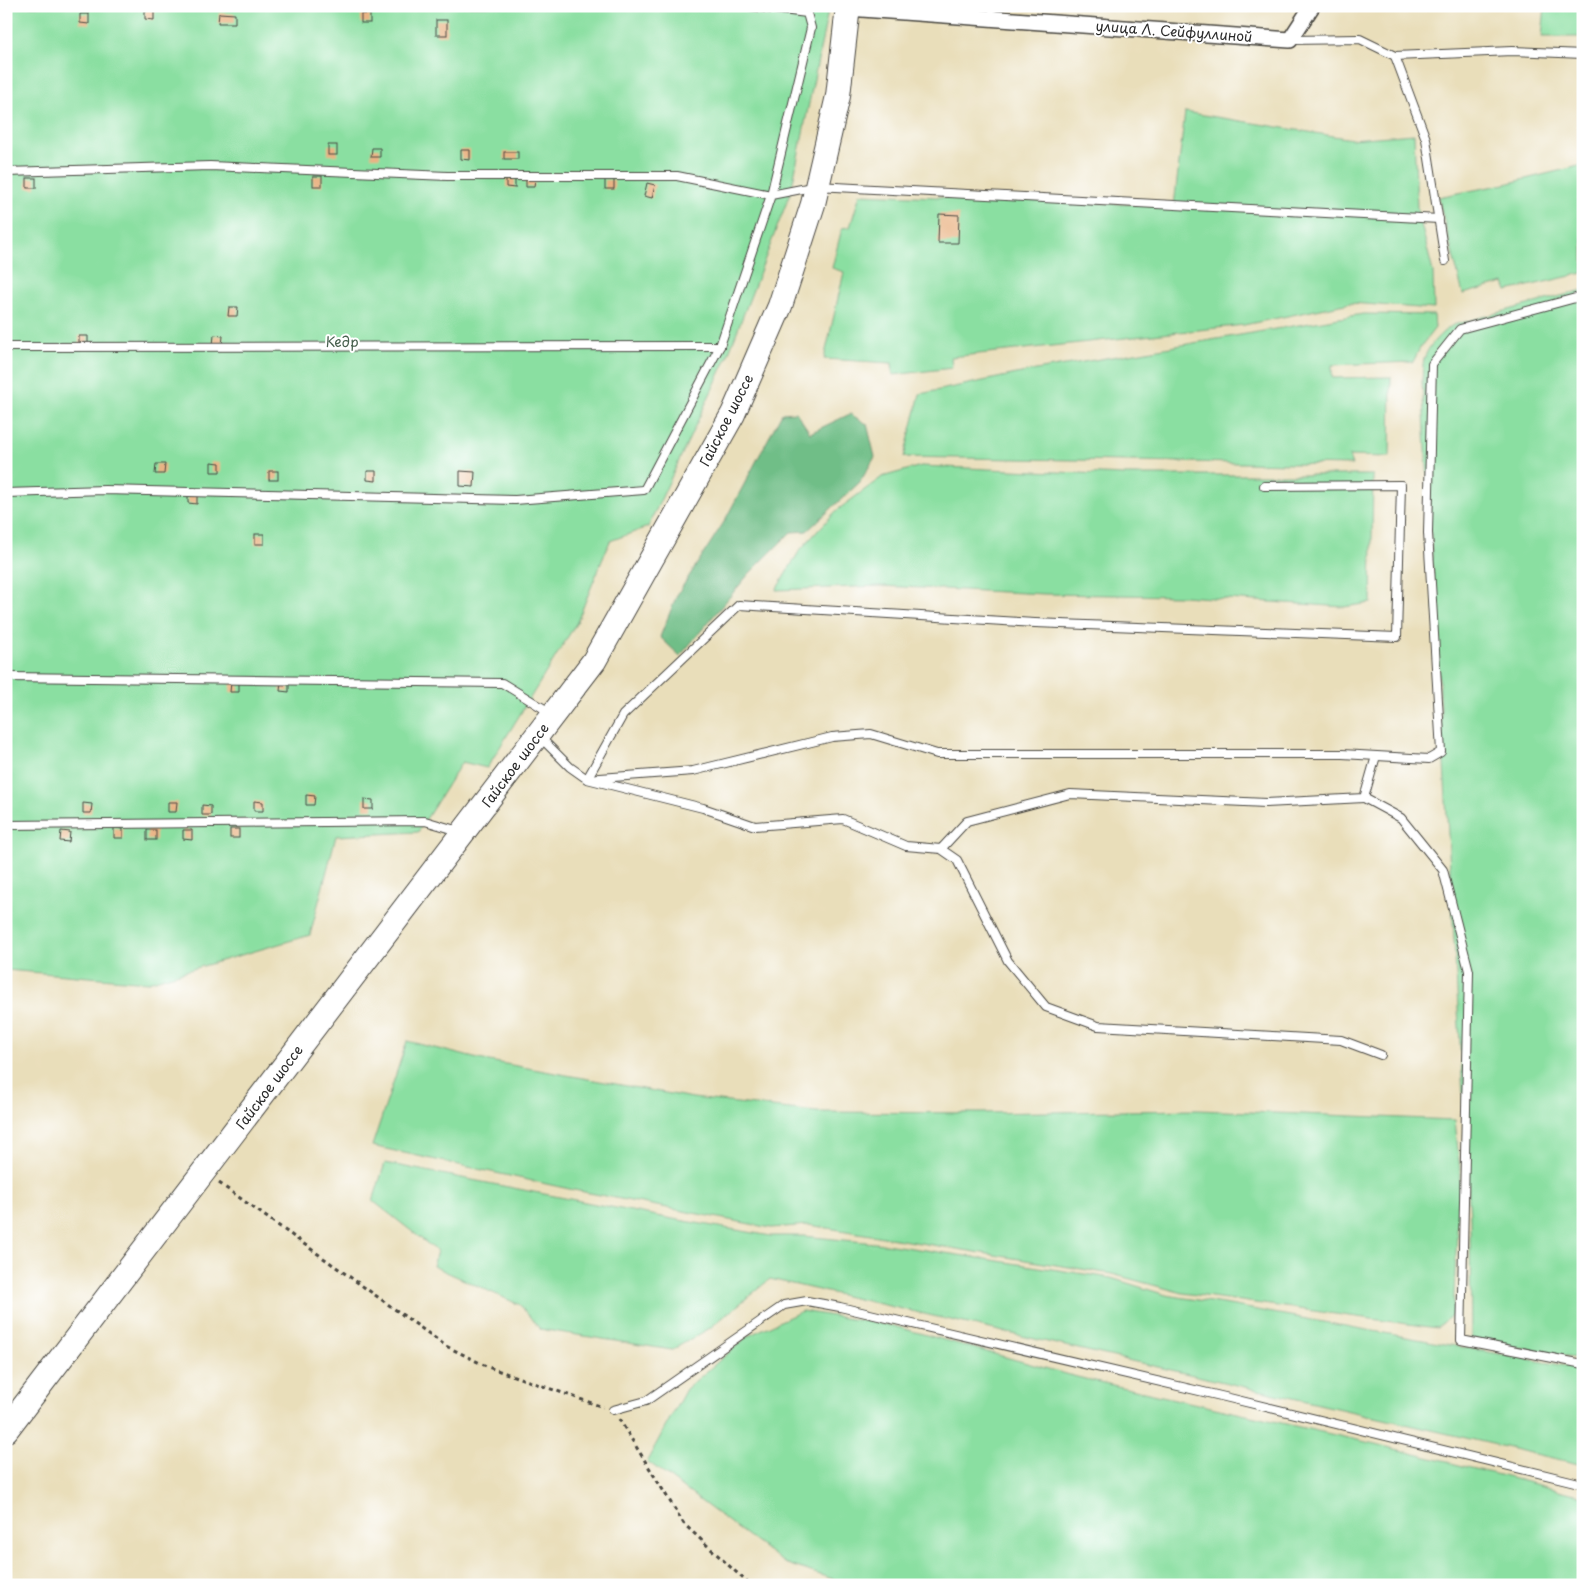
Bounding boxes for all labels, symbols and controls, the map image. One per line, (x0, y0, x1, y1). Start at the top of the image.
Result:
street label: улица Л. Сейфуллиной (1095, 15, 1253, 47)
park label: Кедр (325, 331, 359, 352)
street label: Гайское шоссе (694, 370, 758, 470)
street label: Гайское шоссе (476, 718, 554, 812)
street label: Гайское шоссе (230, 1040, 308, 1134)

